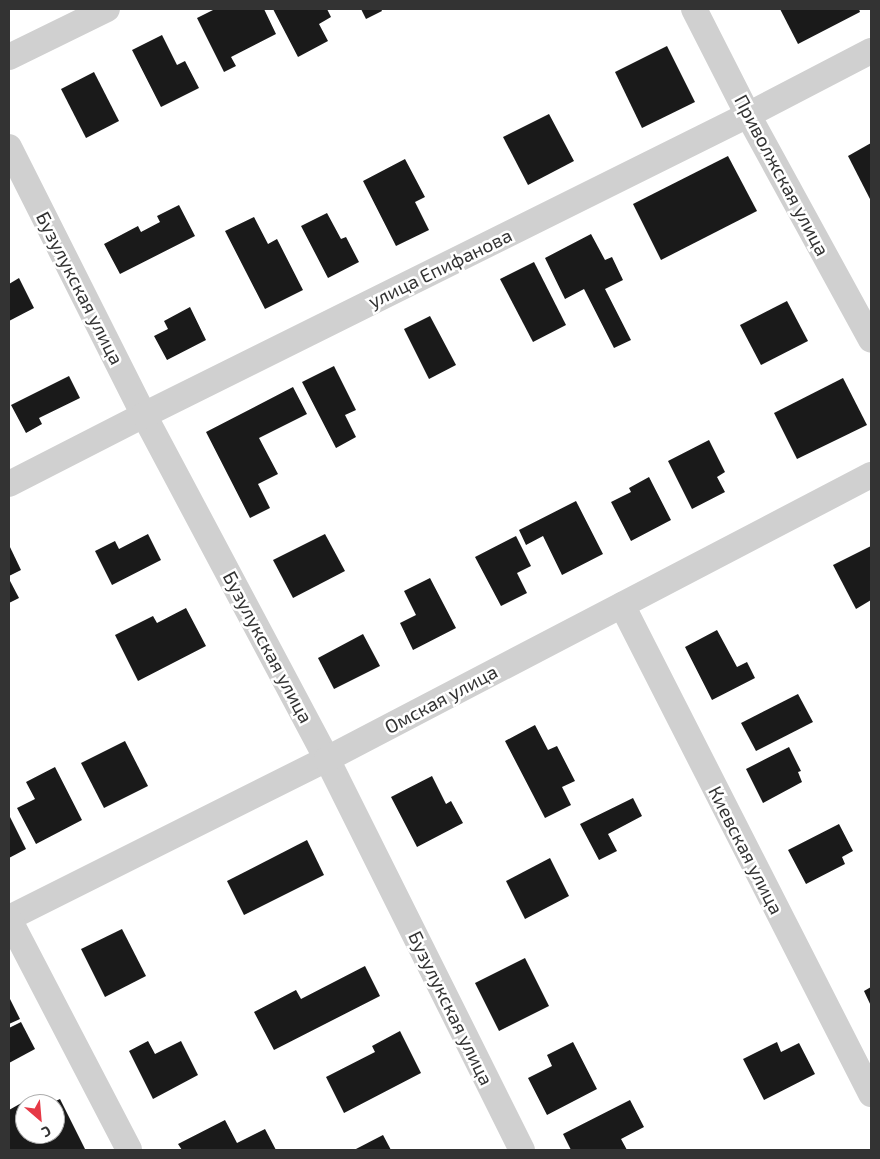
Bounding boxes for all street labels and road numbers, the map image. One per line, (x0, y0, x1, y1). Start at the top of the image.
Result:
street label: Приволжская улица (730, 90, 834, 260)
street label: Бузулукская улица (32, 208, 128, 368)
street label: улица Епифанова (364, 223, 516, 313)
street label: Бузулукская улица (218, 567, 318, 727)
street label: Омская улица (381, 660, 501, 738)
street label: Киевская улица (704, 782, 788, 918)
street label: Бузулукская улица (404, 927, 498, 1089)

